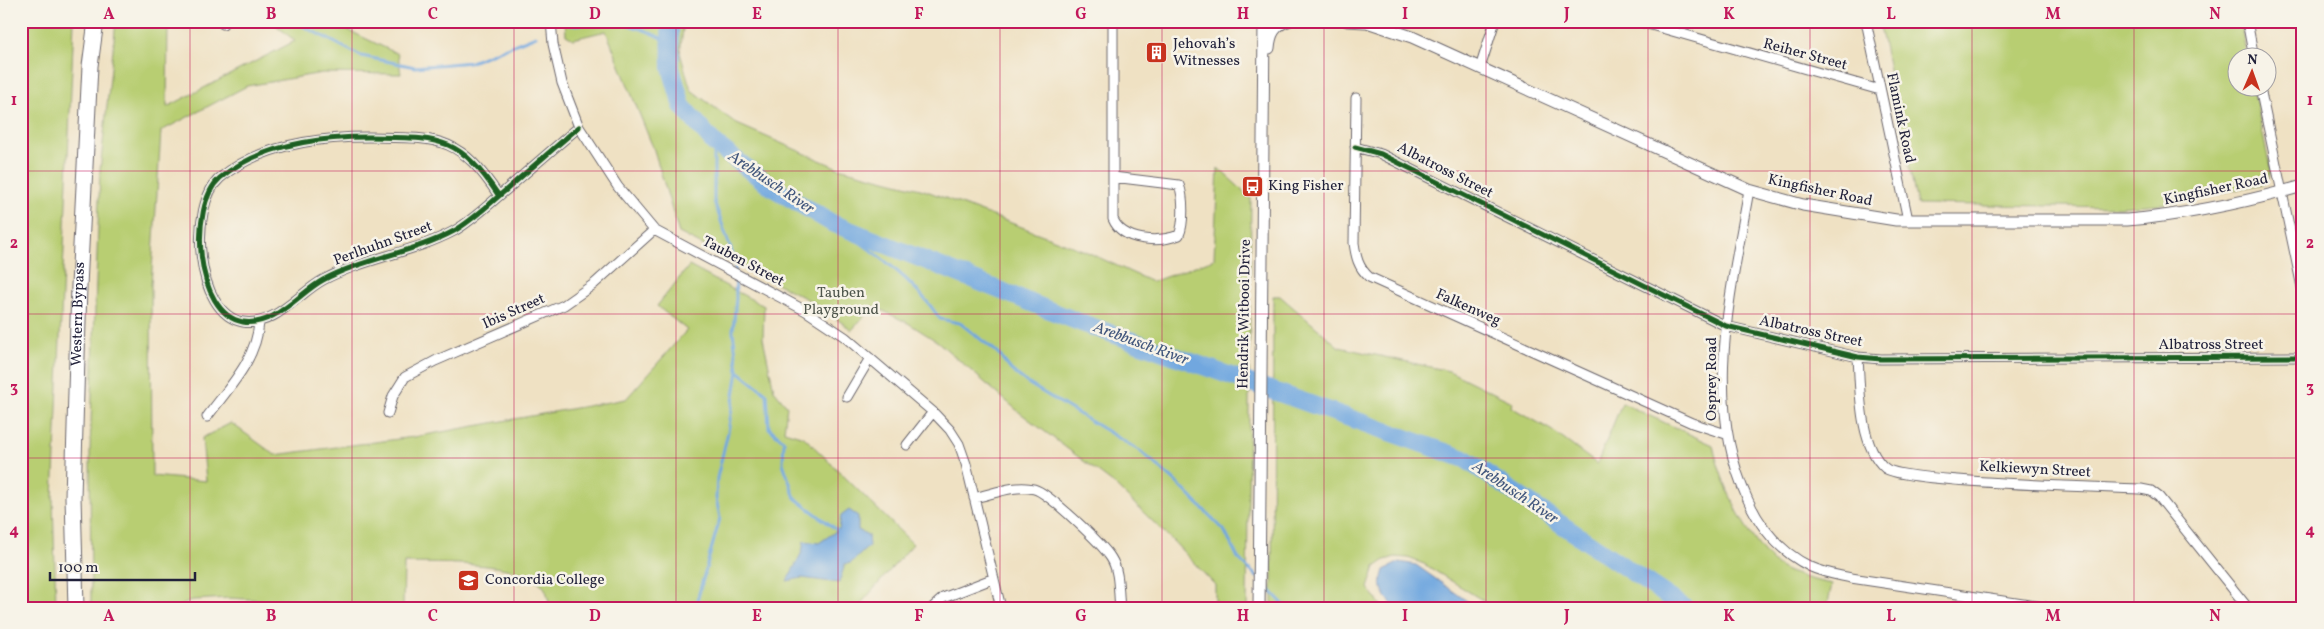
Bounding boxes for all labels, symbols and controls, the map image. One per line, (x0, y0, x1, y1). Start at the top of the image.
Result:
text: A (103, 4, 115, 26)
text: B (266, 4, 277, 26)
text: C (428, 4, 438, 26)
text: D (589, 4, 601, 26)
text: E (752, 4, 762, 26)
text: F (914, 4, 924, 26)
text: G (1075, 4, 1087, 26)
text: H (1237, 4, 1249, 26)
text: I (1402, 4, 1408, 26)
text: J (1563, 4, 1570, 26)
text: K (1723, 4, 1735, 26)
text: L (1886, 4, 1896, 26)
text: M (2045, 4, 2061, 26)
text: N (2209, 4, 2221, 26)
place label: Jehovah’s Witnesses (1173, 34, 1240, 72)
street label: Reiher Street (1761, 34, 1849, 76)
building icon: Jehovah’s Witnesses (1145, 41, 1169, 65)
north arrow (2226, 48, 2276, 98)
text: N (2247, 51, 2258, 70)
street label: Flamink Road (1880, 71, 1920, 165)
text: 1 (11, 90, 17, 112)
text: 1 (2307, 90, 2313, 112)
street label: Albatross Street (1393, 138, 1497, 204)
water label: Arebbusch River (723, 145, 819, 221)
street label: Kingfisher Road (2162, 169, 2270, 211)
street label: Kingfisher Road (1766, 170, 1874, 212)
bus stop icon: King Fisher (1240, 174, 1264, 198)
place label: King Fisher (1268, 176, 1344, 197)
street label: Perlhuhn Street (331, 216, 435, 272)
street label: Tauben Street (698, 232, 788, 292)
text: 2 (10, 233, 18, 255)
text: 2 (2306, 233, 2314, 255)
street label: Hendrik Witbooi Drive (1233, 239, 1257, 389)
street label: Western Bypass (66, 261, 91, 367)
park label: Tauben Playground (803, 283, 879, 321)
street label: Falkenweg (1432, 284, 1504, 332)
street label: Ibis Street (479, 289, 549, 335)
street label: Albatross Street (1757, 311, 1865, 353)
water label: Arebbusch River (1090, 316, 1192, 372)
street label: Albatross Street (2158, 335, 2264, 356)
street label: Osprey Road (1702, 337, 1723, 421)
text: 3 (10, 377, 18, 399)
text: 3 (2306, 377, 2314, 399)
water label: Arebbusch River (1467, 455, 1563, 531)
street label: Kelkiewyn Street (1979, 457, 2091, 483)
text: 4 (9, 520, 19, 542)
text: 4 (2305, 520, 2315, 542)
scale bar (50, 549, 195, 581)
text: 100 m (58, 558, 98, 579)
school or university icon: Concordia College (457, 568, 481, 592)
place label: Concordia College (485, 570, 605, 591)
text: A (103, 606, 115, 628)
text: B (266, 606, 277, 628)
text: C (428, 606, 438, 628)
text: D (589, 606, 601, 628)
text: E (752, 606, 762, 628)
text: F (914, 606, 924, 628)
text: G (1075, 606, 1087, 628)
text: H (1237, 606, 1249, 628)
text: I (1402, 606, 1408, 628)
text: J (1563, 606, 1570, 628)
text: K (1723, 606, 1735, 628)
text: L (1886, 606, 1896, 628)
text: M (2045, 606, 2061, 628)
text: N (2209, 606, 2221, 628)

